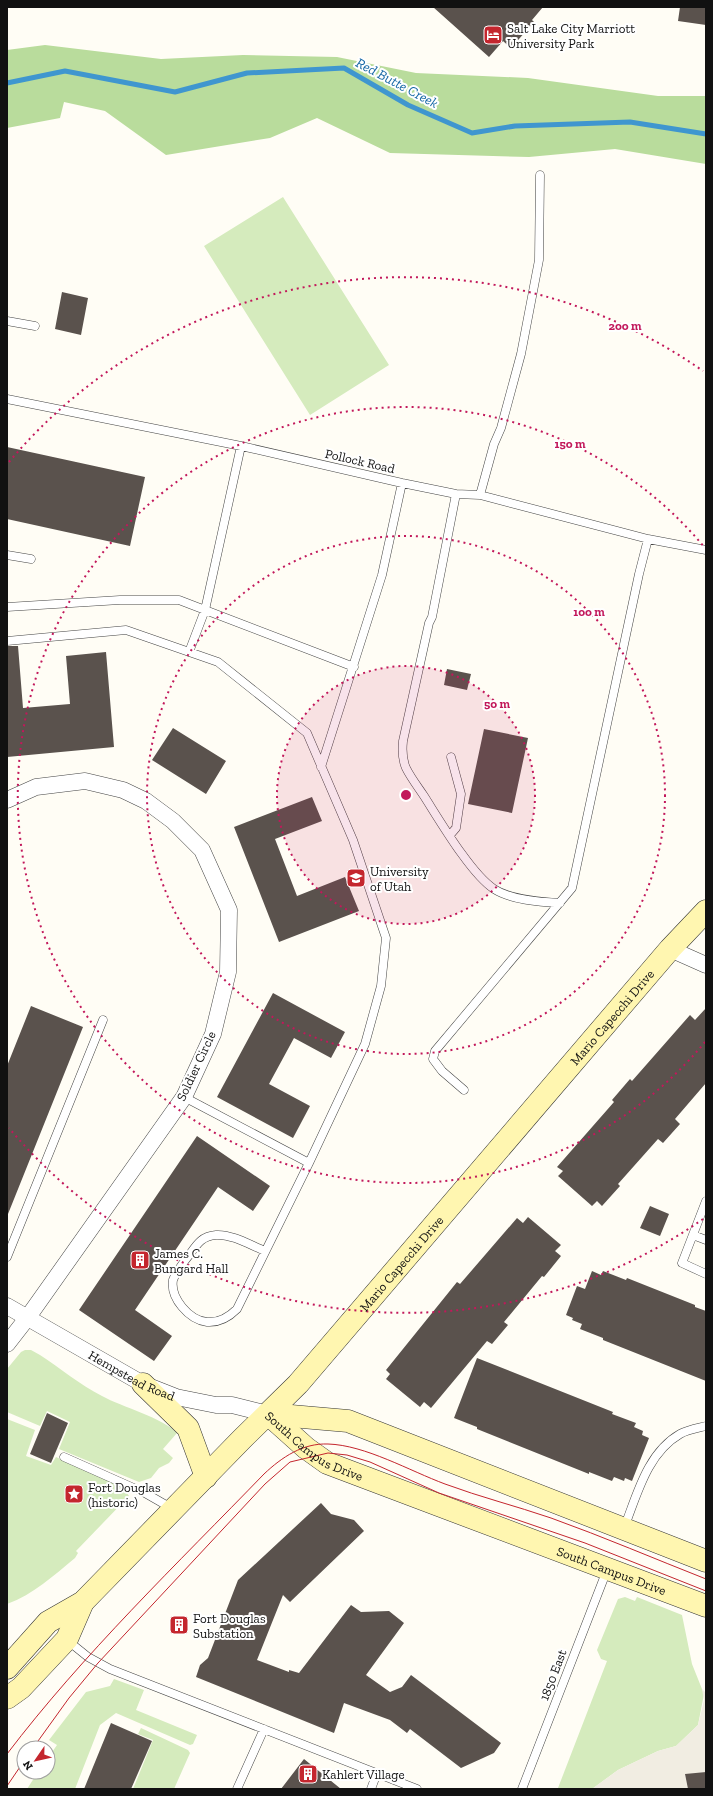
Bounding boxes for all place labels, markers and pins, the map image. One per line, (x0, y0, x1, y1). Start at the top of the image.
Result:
place label: Salt Lake City Marriott University Park (507, 21, 635, 51)
hotel icon: Salt Lake City Marriott University Park (482, 24, 504, 46)
centre of rings (399, 788, 413, 802)
place label: University of Utah (370, 864, 429, 894)
school or university icon: University of Utah (345, 867, 367, 889)
place label: James C. Bungard Hall (154, 1246, 229, 1276)
building icon: James C. Bungard Hall (129, 1249, 151, 1271)
place label: Fort Douglas (historic) (88, 1480, 161, 1510)
place icon: Fort Douglas (historic) (63, 1483, 85, 1505)
place label: Fort Douglas Substation (193, 1611, 266, 1641)
building icon: Fort Douglas Substation (168, 1614, 190, 1636)
building icon: Kahlert Village (297, 1763, 319, 1785)
place label: Kahlert Village (322, 1767, 405, 1782)

